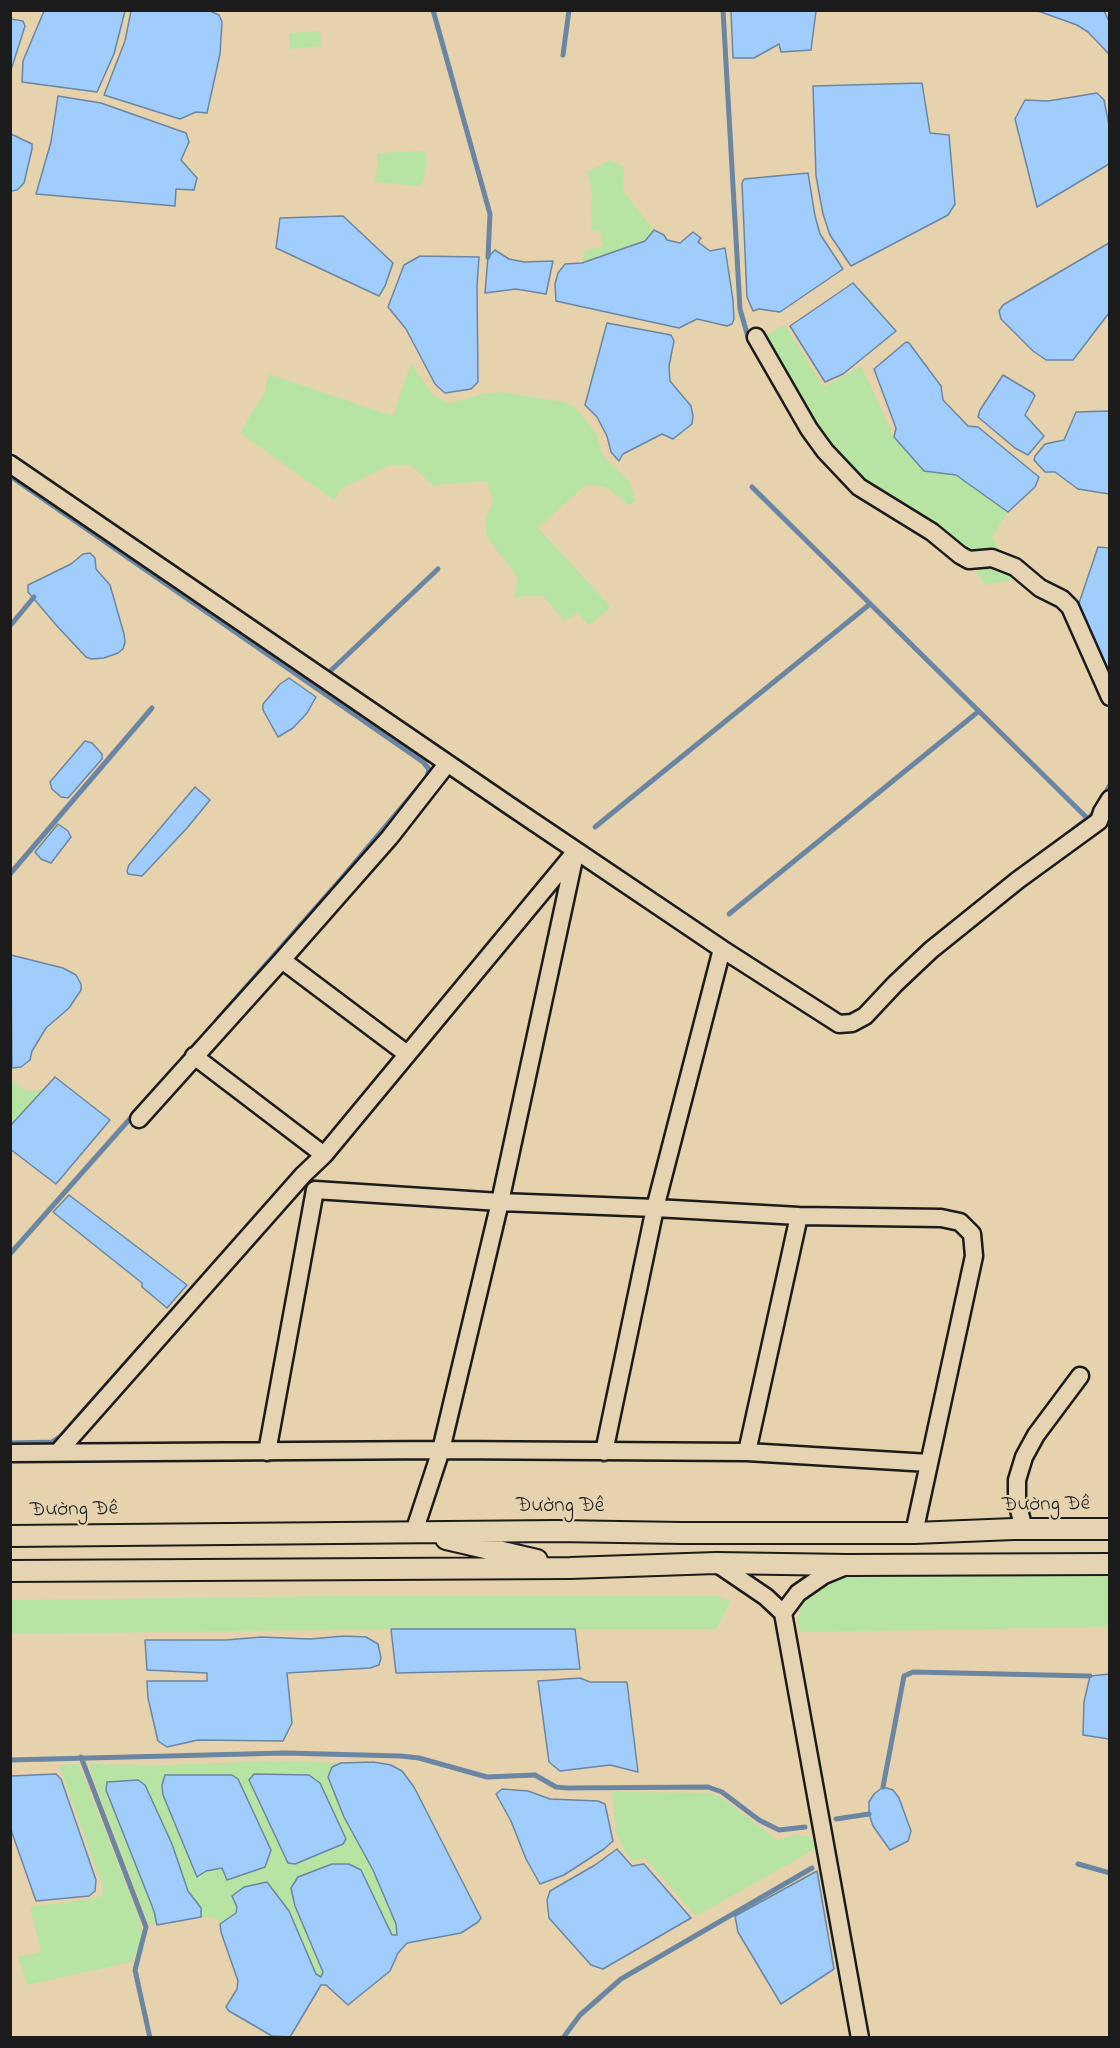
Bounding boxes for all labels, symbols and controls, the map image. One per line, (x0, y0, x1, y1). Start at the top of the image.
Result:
street label: Đường Đê (1002, 1493, 1090, 1519)
street label: Đường Đê (516, 1495, 604, 1521)
street label: Đường Đê (30, 1498, 118, 1524)

